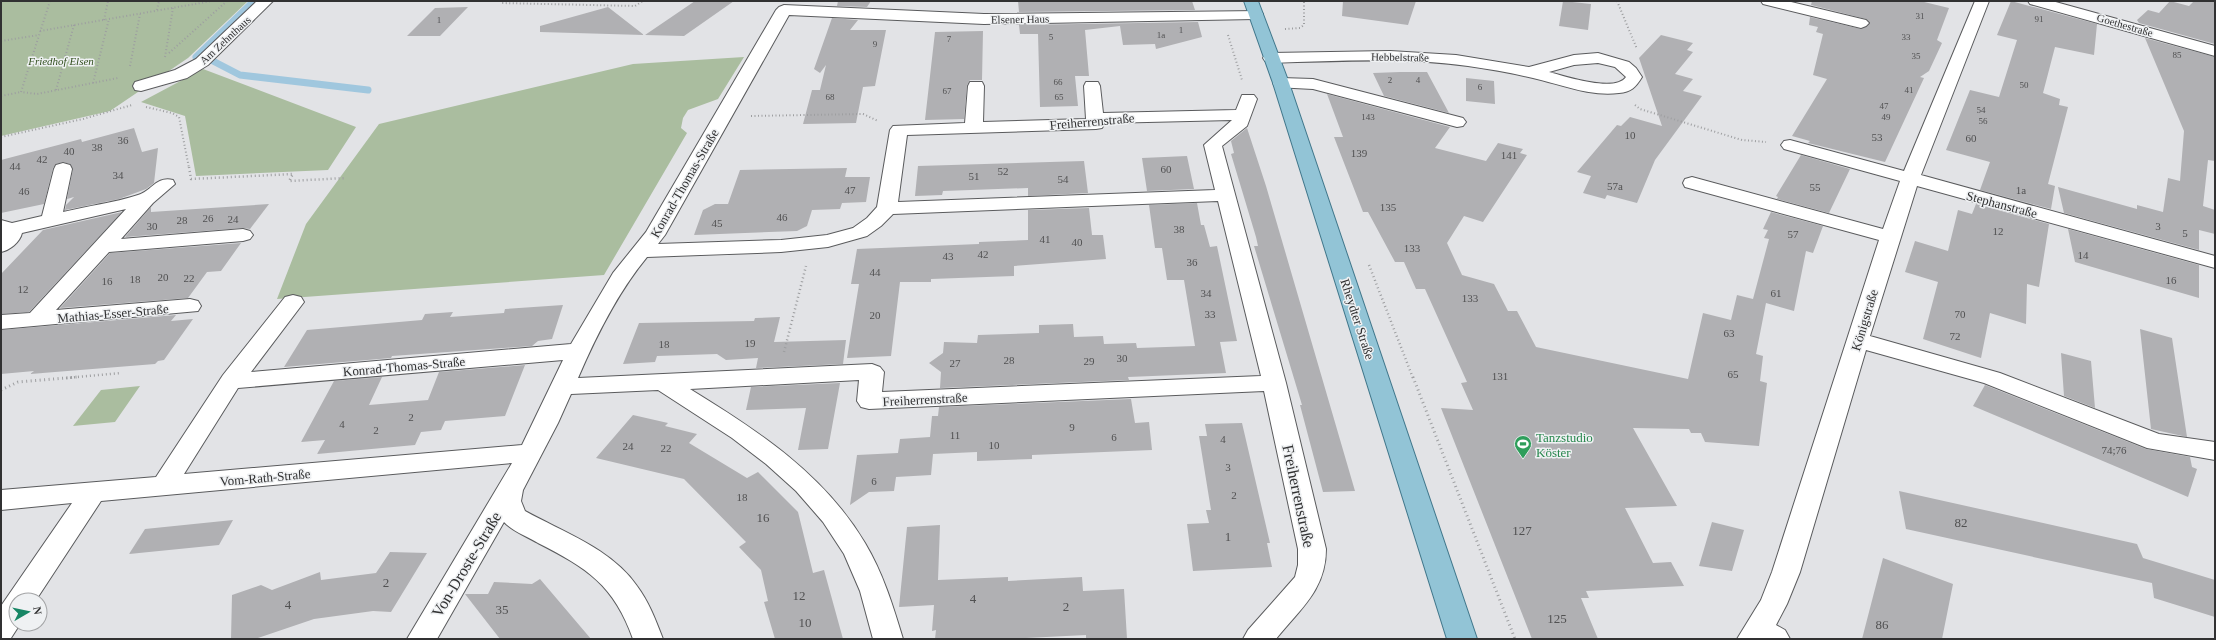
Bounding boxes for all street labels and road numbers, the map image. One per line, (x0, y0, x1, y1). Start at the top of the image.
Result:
street label: Goethestraße (2095, 11, 2155, 39)
street label: Elsener Haus (991, 12, 1049, 26)
street label: Am Zehnthaus (197, 13, 253, 67)
street label: Hebbelstraße (1371, 50, 1429, 64)
street label: Freiherrenstraße (1049, 110, 1135, 133)
street label: Konrad-Thomas-Straße (647, 126, 722, 240)
street label: Stephanstraße (1965, 188, 2039, 221)
street label: Rheydter Straße (1337, 277, 1378, 362)
street label: Königstraße (1848, 287, 1881, 353)
street label: Mathias-Esser-Straße (57, 301, 170, 326)
street label: Konrad-Thomas-Straße (342, 354, 466, 379)
street label: Freiherrenstraße (882, 390, 968, 409)
street label: Freiherrenstraße (1279, 443, 1318, 549)
street label: Vom-Rath-Straße (219, 466, 311, 489)
street label: Von-Droste-Straße (428, 509, 505, 620)

